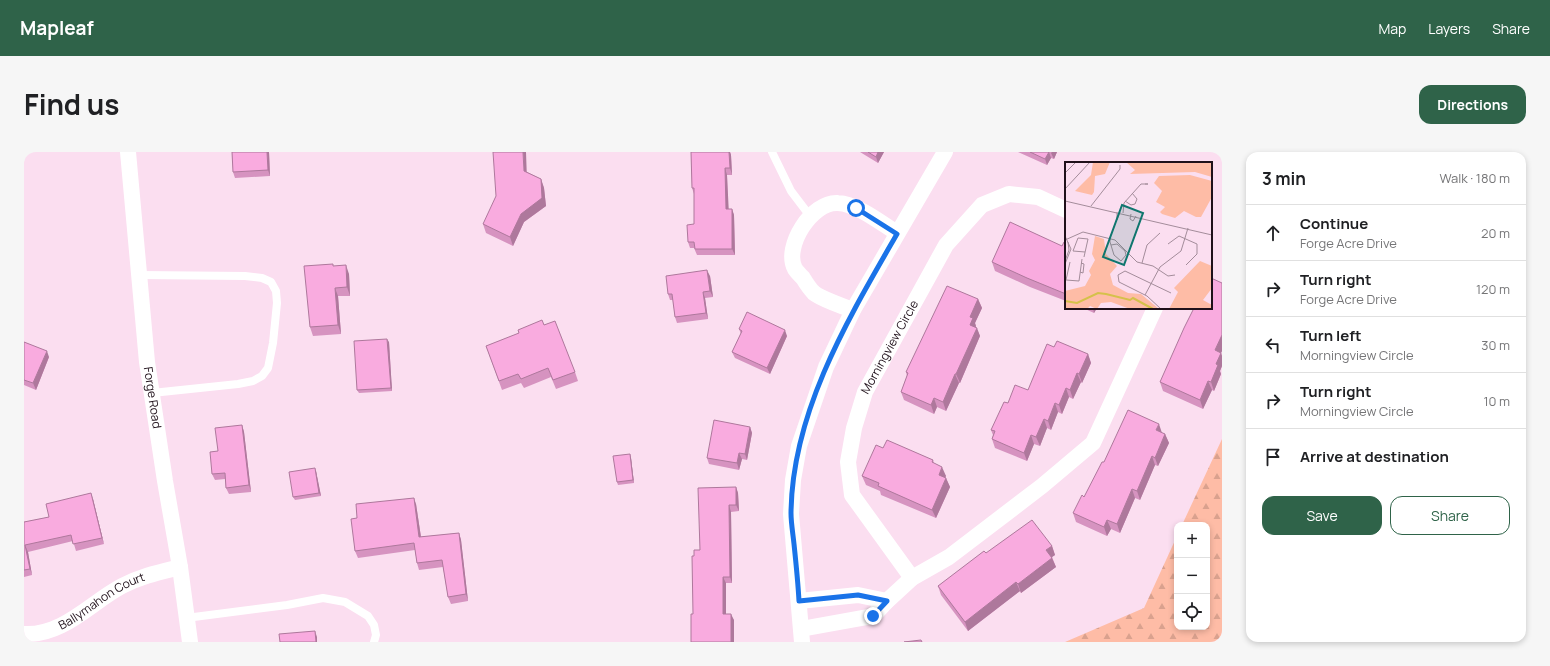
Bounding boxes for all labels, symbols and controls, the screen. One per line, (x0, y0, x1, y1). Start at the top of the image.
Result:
text: Mapleaf (20, 15, 94, 41)
text: Map (1378, 19, 1406, 38)
text: Layers (1428, 19, 1470, 38)
text: Share (1492, 19, 1530, 38)
text: Find us (24, 85, 119, 123)
button: Directions (1419, 85, 1526, 124)
inset map (1065, 162, 1212, 309)
text: 3 min (1262, 167, 1306, 190)
text: Walk · 180 m (1439, 169, 1510, 187)
route start (847, 199, 865, 217)
text: Continue (1300, 213, 1368, 234)
icon: ahead (1262, 222, 1284, 244)
text: 20 m (1481, 224, 1510, 242)
text: Forge Acre Drive (1300, 234, 1397, 252)
text: Turn right (1300, 269, 1371, 290)
icon: right (1262, 278, 1284, 300)
text: 120 m (1476, 280, 1510, 298)
text: Forge Acre Drive (1300, 290, 1397, 308)
street label: Morningview Circle (856, 297, 922, 397)
text: Turn left (1300, 325, 1362, 346)
icon: left (1262, 334, 1284, 356)
text: 30 m (1481, 336, 1510, 354)
text: Morningview Circle (1300, 346, 1414, 364)
street label: Forge Road (140, 366, 166, 430)
text: Turn right (1300, 381, 1371, 402)
icon: right (1262, 390, 1284, 412)
text: 10 m (1483, 392, 1510, 410)
text: Morningview Circle (1300, 402, 1414, 420)
icon: arrive (1262, 446, 1284, 468)
text: Arrive at destination (1300, 446, 1449, 467)
button: Save (1262, 496, 1382, 535)
button: Share (1390, 496, 1510, 535)
map controls (1174, 522, 1210, 630)
button: + (1174, 522, 1210, 558)
button: − (1174, 558, 1210, 594)
street label: Ballymahon Court (55, 568, 147, 633)
button: locate (1174, 594, 1210, 630)
route end (864, 607, 882, 625)

